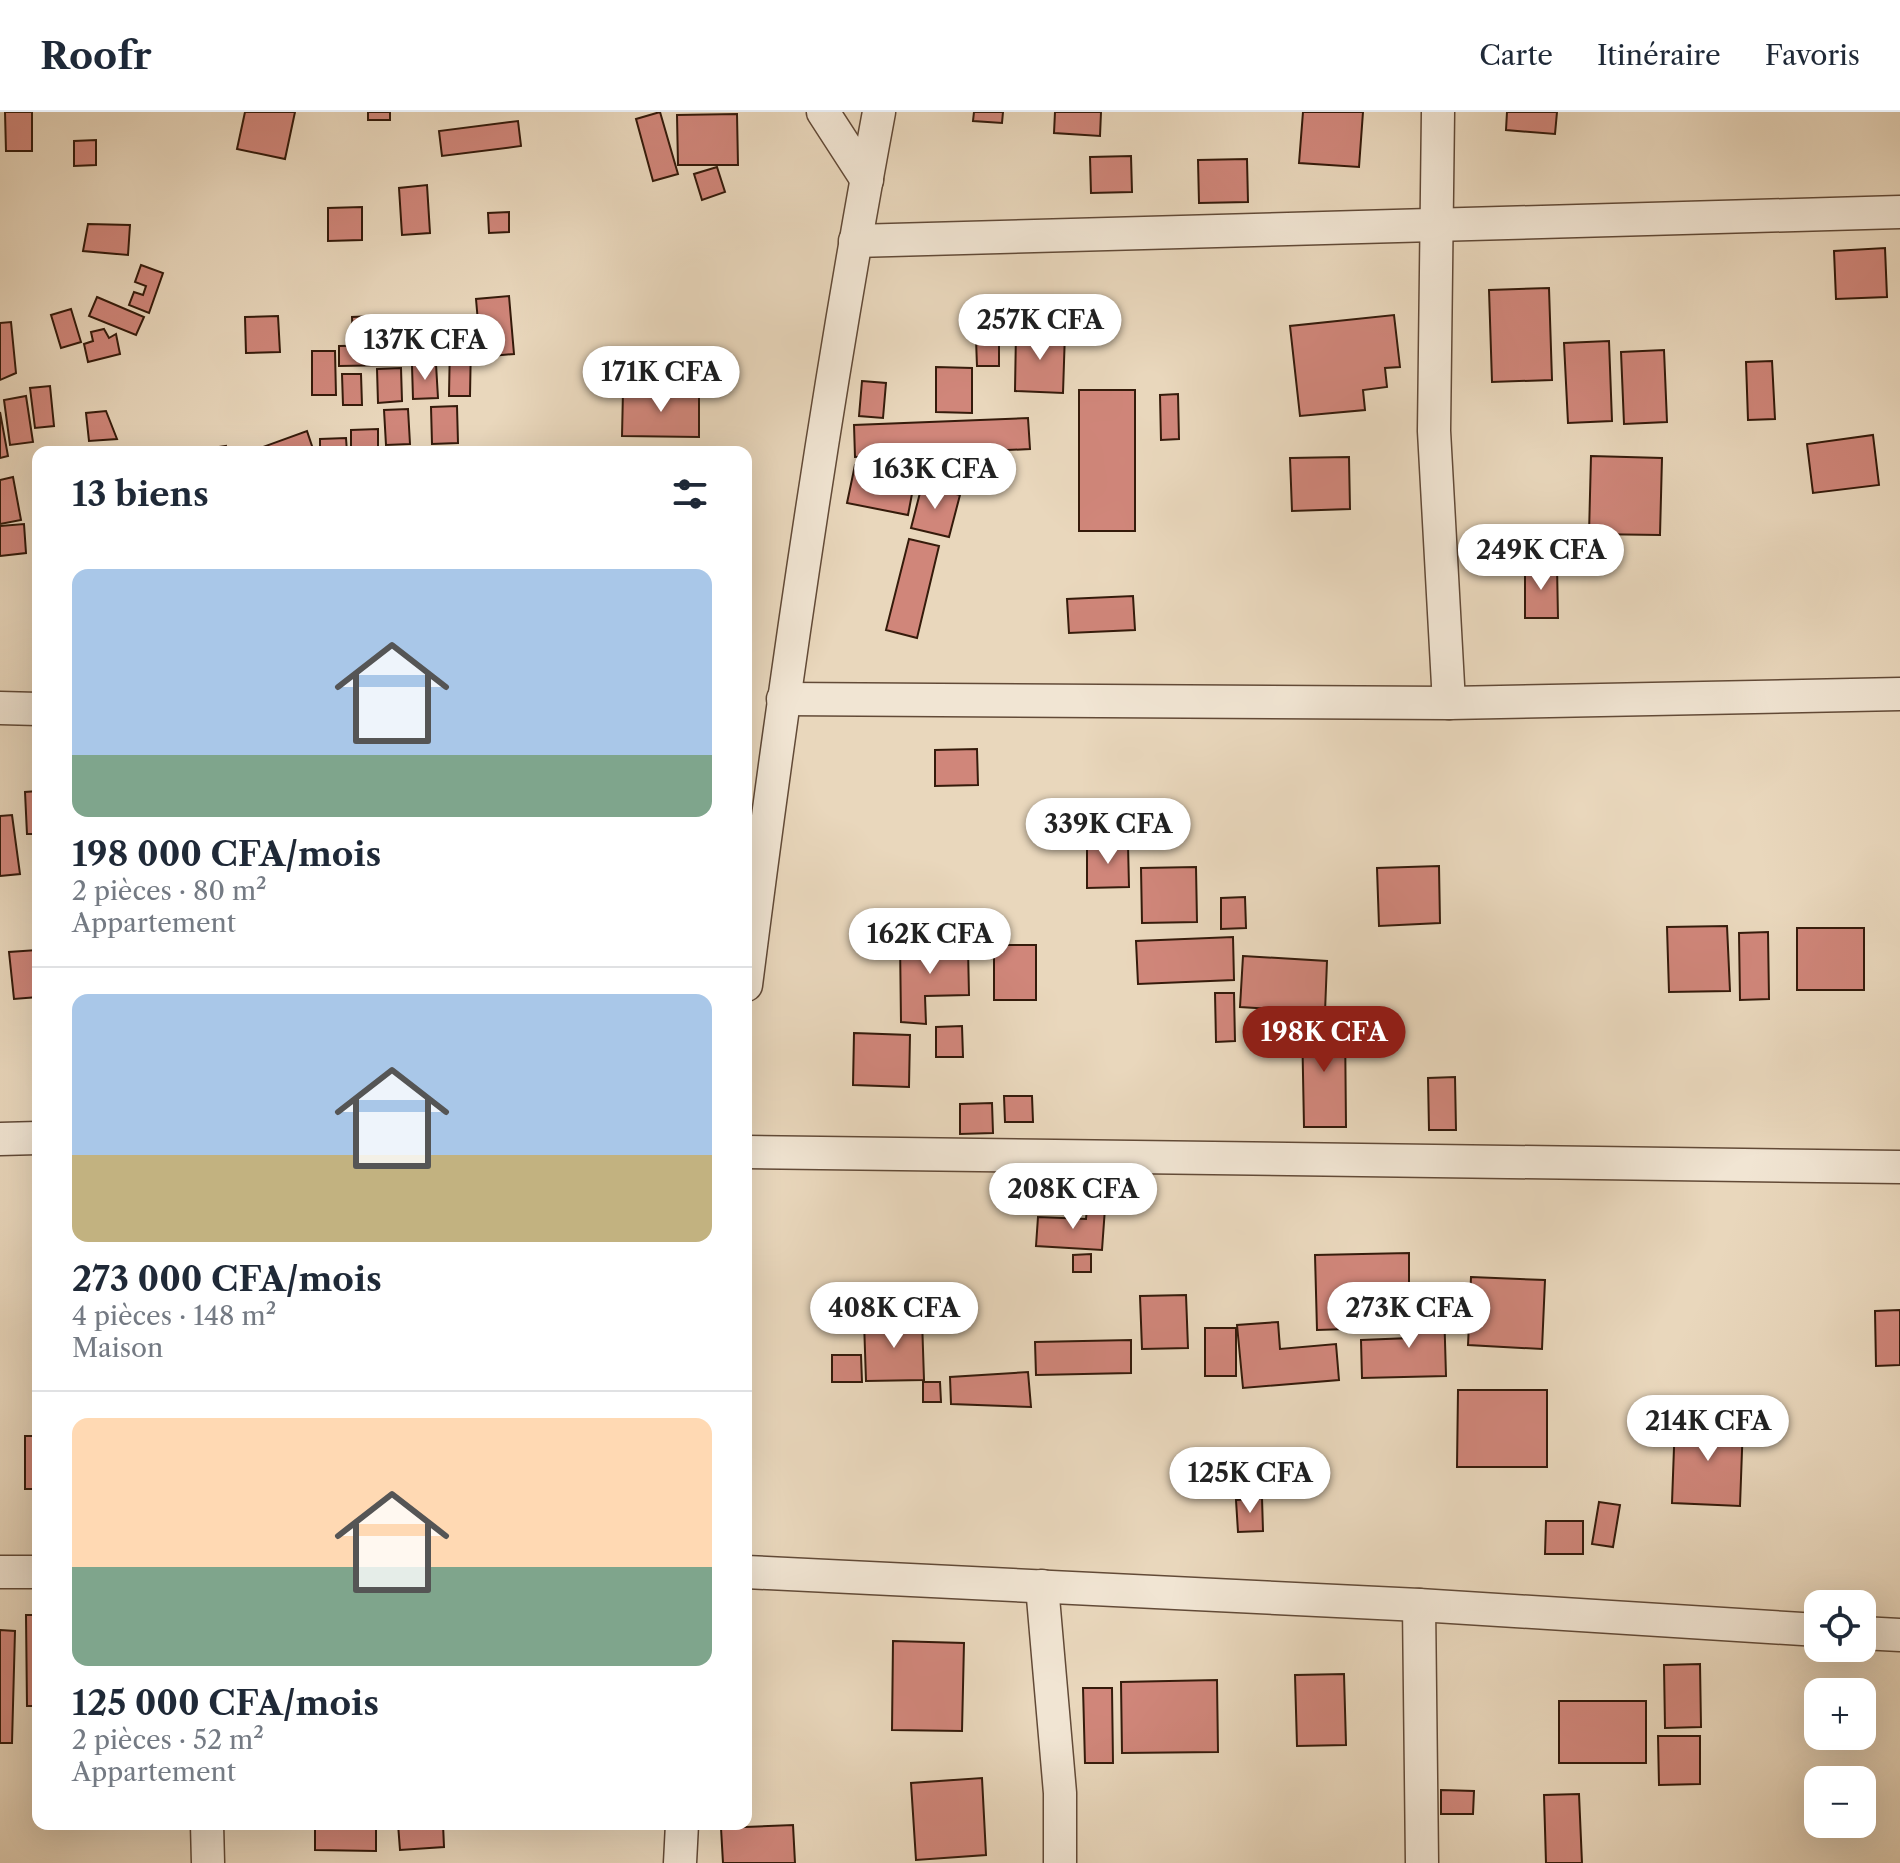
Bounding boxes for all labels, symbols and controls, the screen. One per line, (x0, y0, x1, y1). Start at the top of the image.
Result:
text: Roofr (40, 32, 152, 79)
text: Carte (1479, 38, 1553, 72)
text: Itinéraire (1597, 38, 1721, 72)
text: Favoris (1765, 38, 1860, 72)
pin: 257K CFA (957, 294, 1123, 362)
text: 257K CFA (976, 304, 1104, 336)
pin: 137K CFA (342, 314, 508, 382)
text: 137K CFA (363, 324, 487, 356)
pin: 171K CFA (578, 346, 744, 414)
text: 171K CFA (601, 356, 721, 388)
pin: 163K CFA (852, 443, 1018, 511)
text: 163K CFA (872, 453, 998, 485)
icon: filters (668, 472, 712, 516)
text: 13 biens (72, 473, 209, 515)
pin: 249K CFA (1458, 524, 1624, 592)
text: 249K CFA (1476, 534, 1606, 566)
icon: home (320, 621, 464, 765)
pin: 339K CFA (1025, 798, 1191, 866)
text: 339K CFA (1044, 808, 1172, 840)
text: 198 000 CFA/mois (72, 833, 381, 875)
text: 2 pièces · 80 m² (72, 875, 267, 907)
text: Appartement (72, 907, 236, 939)
pin: 162K CFA (847, 908, 1013, 976)
text: 162K CFA (867, 918, 993, 950)
pin: 198K CFA (1241, 1006, 1407, 1074)
text: 198K CFA (1261, 1016, 1387, 1048)
icon: home (320, 1046, 464, 1190)
pin: 208K CFA (990, 1163, 1156, 1231)
text: 208K CFA (1007, 1173, 1139, 1205)
text: 273 000 CFA/mois (72, 1258, 382, 1300)
pin: 408K CFA (811, 1282, 977, 1350)
pin: 273K CFA (1326, 1282, 1492, 1350)
text: 408K CFA (828, 1292, 960, 1324)
text: 273K CFA (1345, 1292, 1473, 1324)
text: 4 pièces · 148 m² (72, 1300, 276, 1332)
text: Maison (72, 1332, 163, 1364)
pin: 214K CFA (1625, 1395, 1791, 1463)
text: 214K CFA (1645, 1405, 1771, 1437)
pin: 125K CFA (1167, 1447, 1333, 1515)
text: 125K CFA (1187, 1457, 1313, 1489)
icon: home (320, 1470, 464, 1614)
map controls (1804, 1590, 1876, 1838)
button: locate (1804, 1590, 1876, 1662)
button: + (1804, 1678, 1876, 1750)
text: 125 000 CFA/mois (72, 1682, 379, 1724)
text: 2 pièces · 52 m² (72, 1724, 264, 1756)
text: Appartement (72, 1756, 236, 1788)
button: − (1804, 1766, 1876, 1838)

